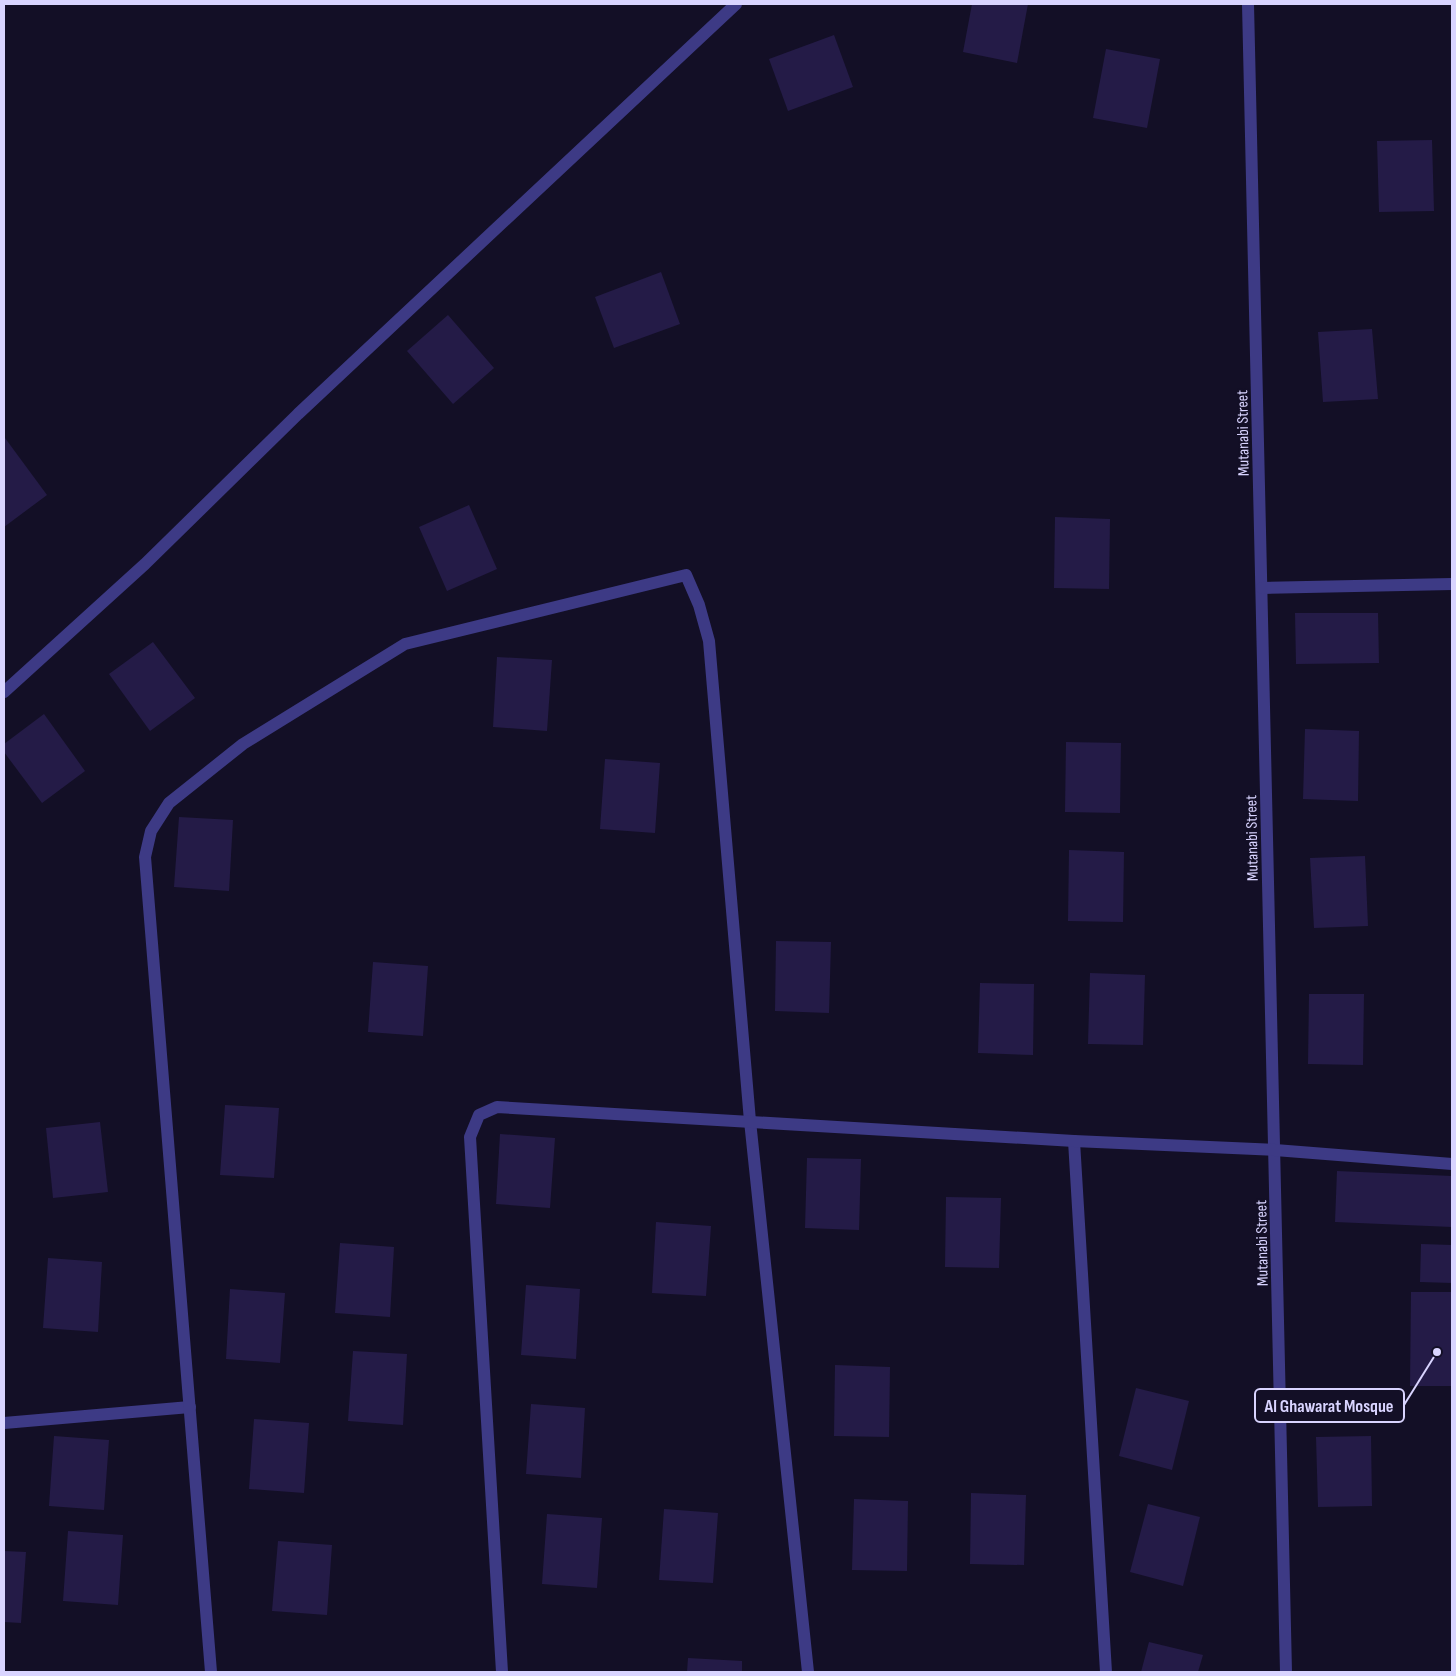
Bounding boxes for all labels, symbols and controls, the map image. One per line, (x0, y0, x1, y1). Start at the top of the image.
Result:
street label: Mutanabi Street (1233, 390, 1254, 476)
street label: Mutanabi Street (1242, 795, 1263, 881)
street label: Mutanabi Street (1252, 1200, 1273, 1286)
callout: Al Ghawarat Mosque (1255, 1389, 1404, 1422)
text: Al Ghawarat Mosque (1264, 1396, 1393, 1417)

